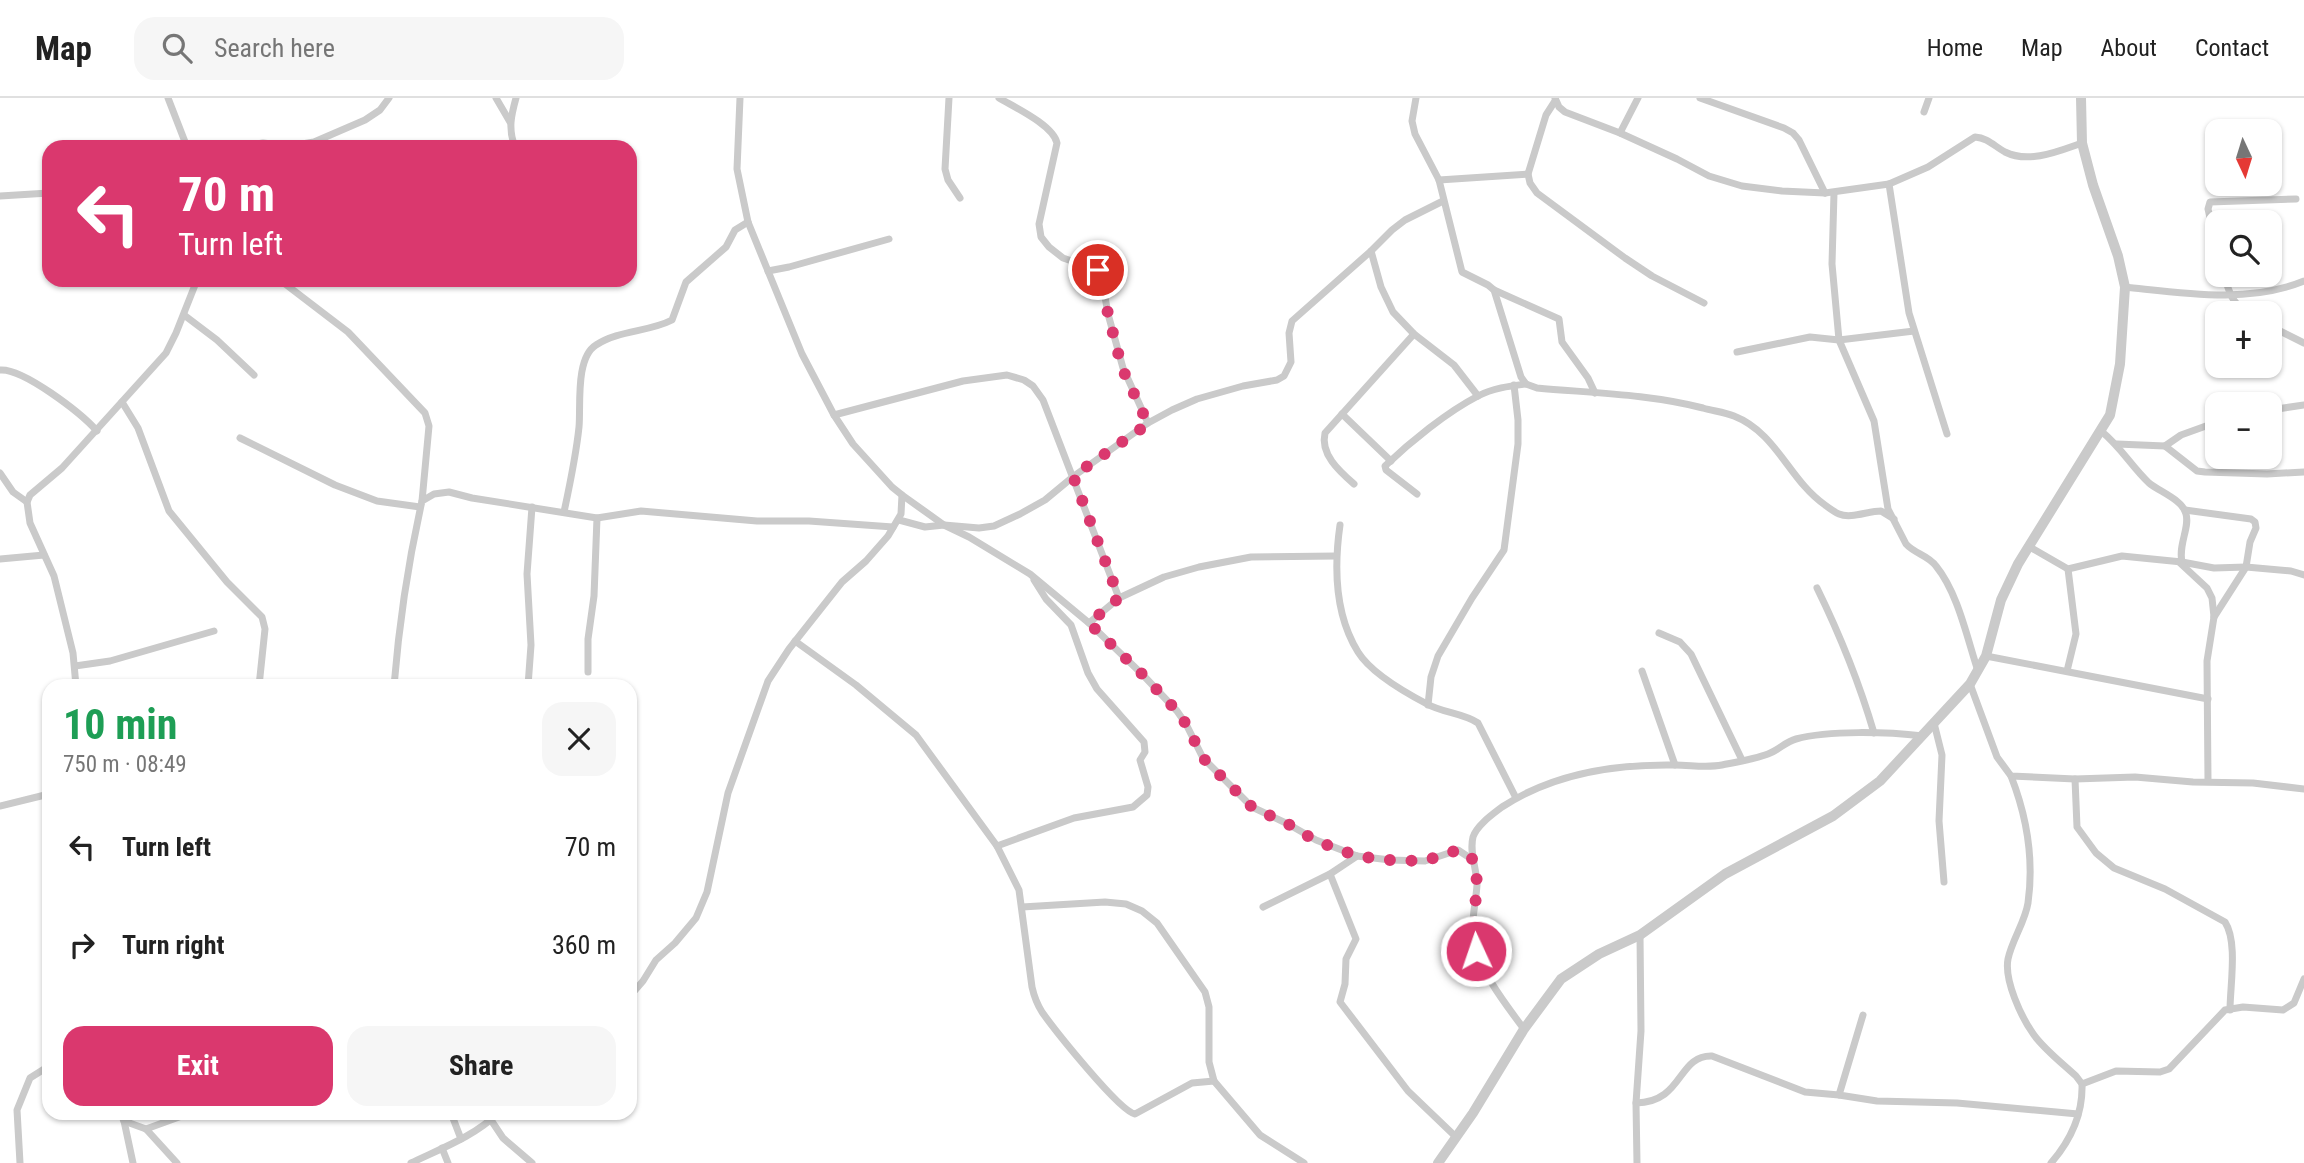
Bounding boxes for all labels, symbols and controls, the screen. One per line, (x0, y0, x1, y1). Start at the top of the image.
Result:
search box (134, 17, 624, 80)
text: Map (35, 29, 92, 68)
icon: search (158, 29, 196, 67)
text: Search here (214, 33, 335, 63)
text: Home (1927, 34, 1983, 62)
text: Map (2021, 34, 2063, 62)
text: About (2101, 34, 2157, 62)
text: Contact (2195, 34, 2269, 62)
north arrow (2205, 119, 2282, 196)
map controls (2205, 119, 2282, 469)
text: 70 m (178, 166, 275, 223)
icon: left (63, 168, 154, 259)
button: search (2205, 210, 2282, 287)
text: Turn left (178, 225, 283, 263)
pin (1068, 240, 1128, 300)
icon: arrive (1079, 251, 1117, 289)
button: + (2205, 301, 2282, 378)
button: − (2205, 392, 2282, 469)
text: 10 min (63, 700, 178, 749)
button: close (542, 702, 616, 776)
text: 750 m · 08:49 (63, 751, 187, 778)
icon: left (63, 828, 101, 866)
text: Turn left (122, 832, 211, 862)
text: 70 m (565, 832, 616, 862)
position arrow (1439, 914, 1513, 988)
icon: right (63, 926, 101, 964)
text: Turn right (122, 930, 224, 960)
text: 360 m (552, 930, 616, 960)
button: Exit (63, 1026, 333, 1106)
button: Share (347, 1026, 616, 1106)

